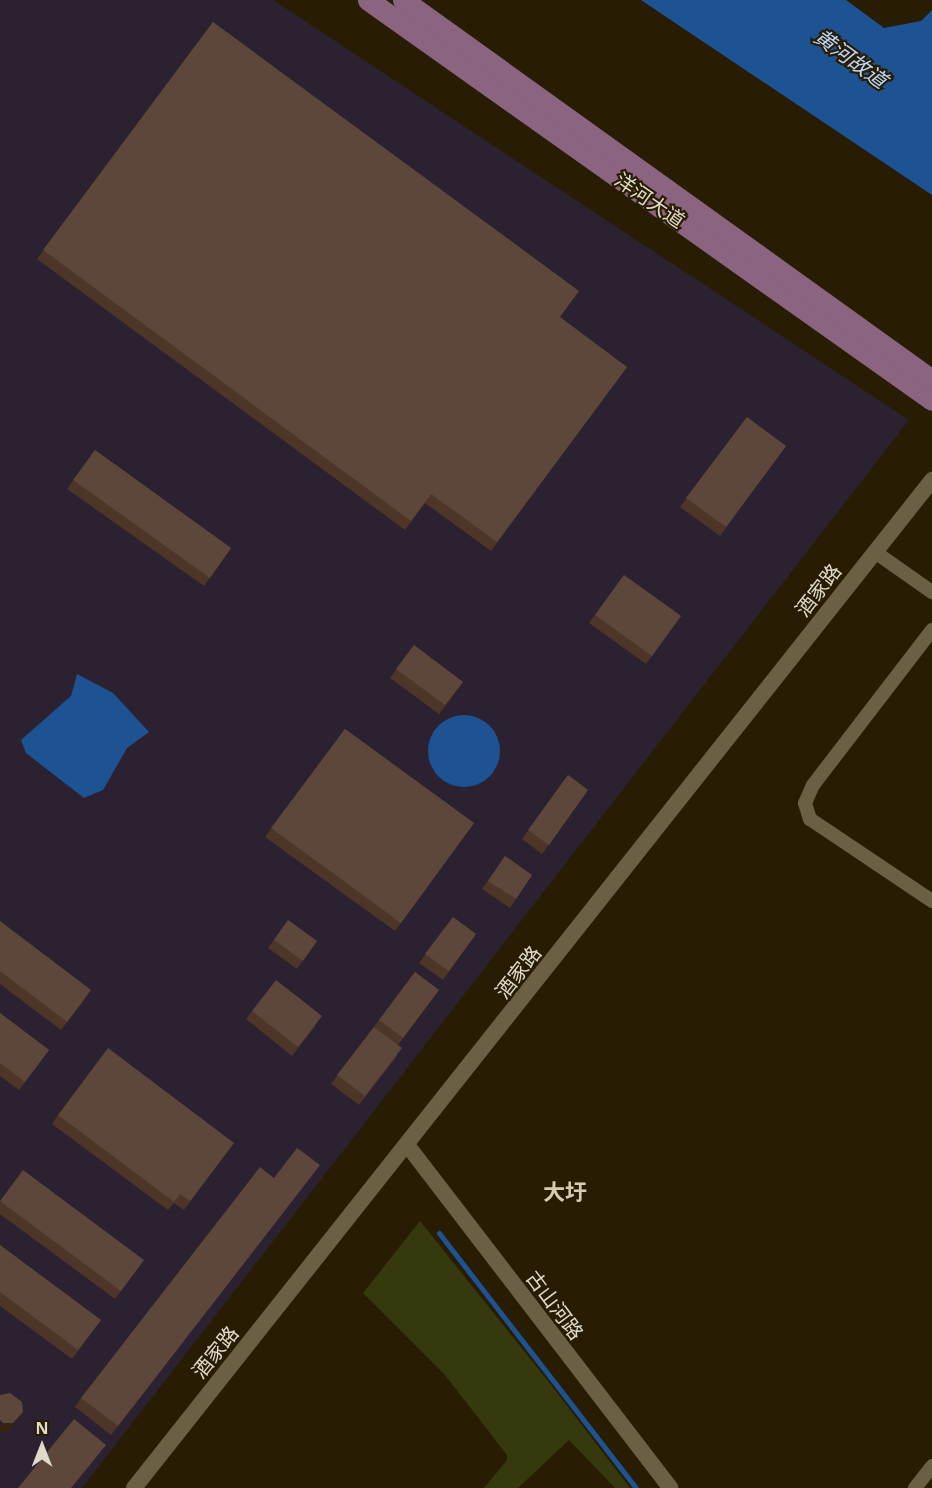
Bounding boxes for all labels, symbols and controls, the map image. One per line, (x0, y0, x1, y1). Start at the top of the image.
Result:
water label: 黄河故道 (810, 23, 892, 93)
street label: 洋河大道 (610, 167, 690, 233)
street label: 酒家路 (790, 559, 846, 621)
street label: 酒家路 (490, 941, 546, 1003)
district label: 大圩 (543, 1179, 587, 1205)
street label: 古山河路 (521, 1266, 589, 1344)
street label: 酒家路 (187, 1321, 243, 1383)
north arrow (12, 1416, 72, 1476)
text: N (35, 1417, 49, 1439)

